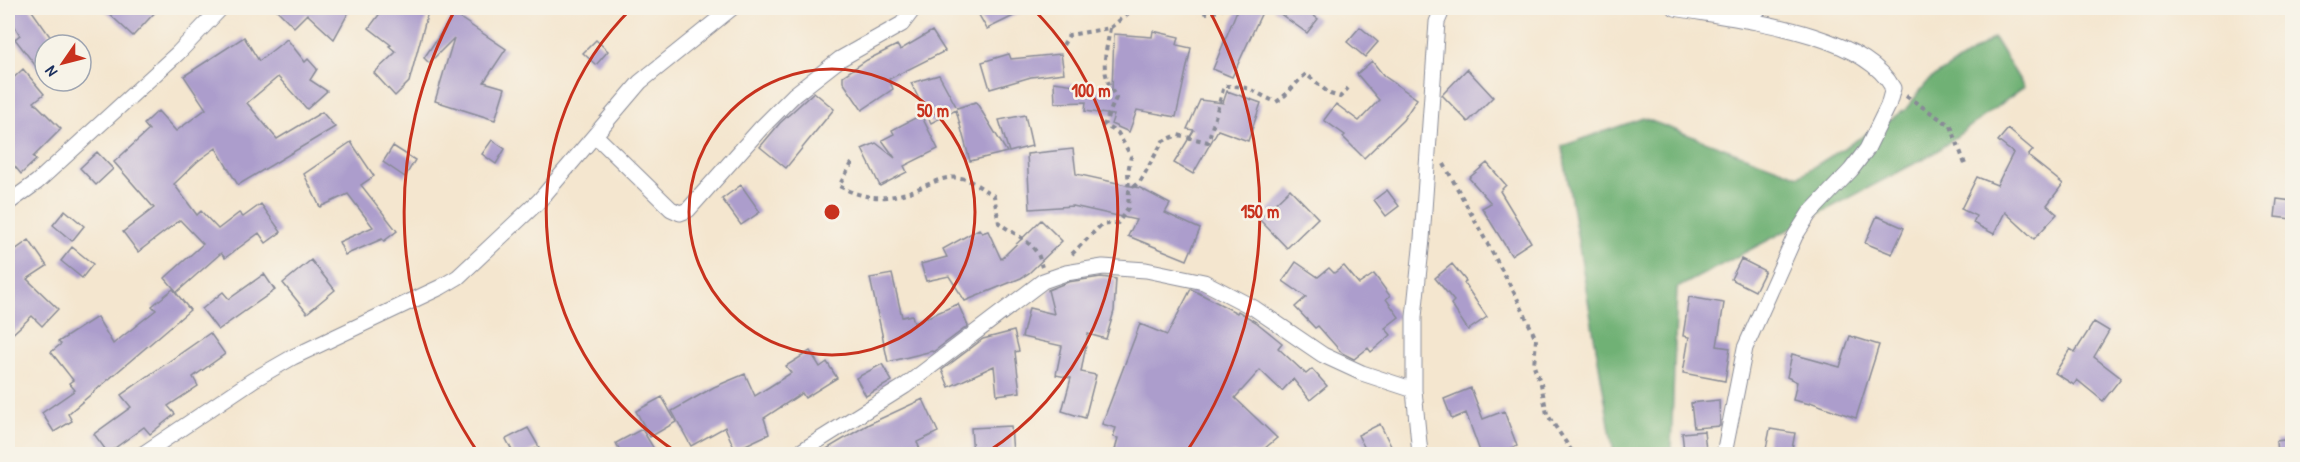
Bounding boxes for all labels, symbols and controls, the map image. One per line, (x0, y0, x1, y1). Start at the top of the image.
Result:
north arrow (33, 33, 93, 93)
text: N (39, 61, 62, 81)
text: 100 m (1071, 78, 1111, 103)
text: 50 m (917, 98, 949, 123)
text: 150 m (1241, 199, 1279, 224)
centre of rings (822, 202, 842, 222)

